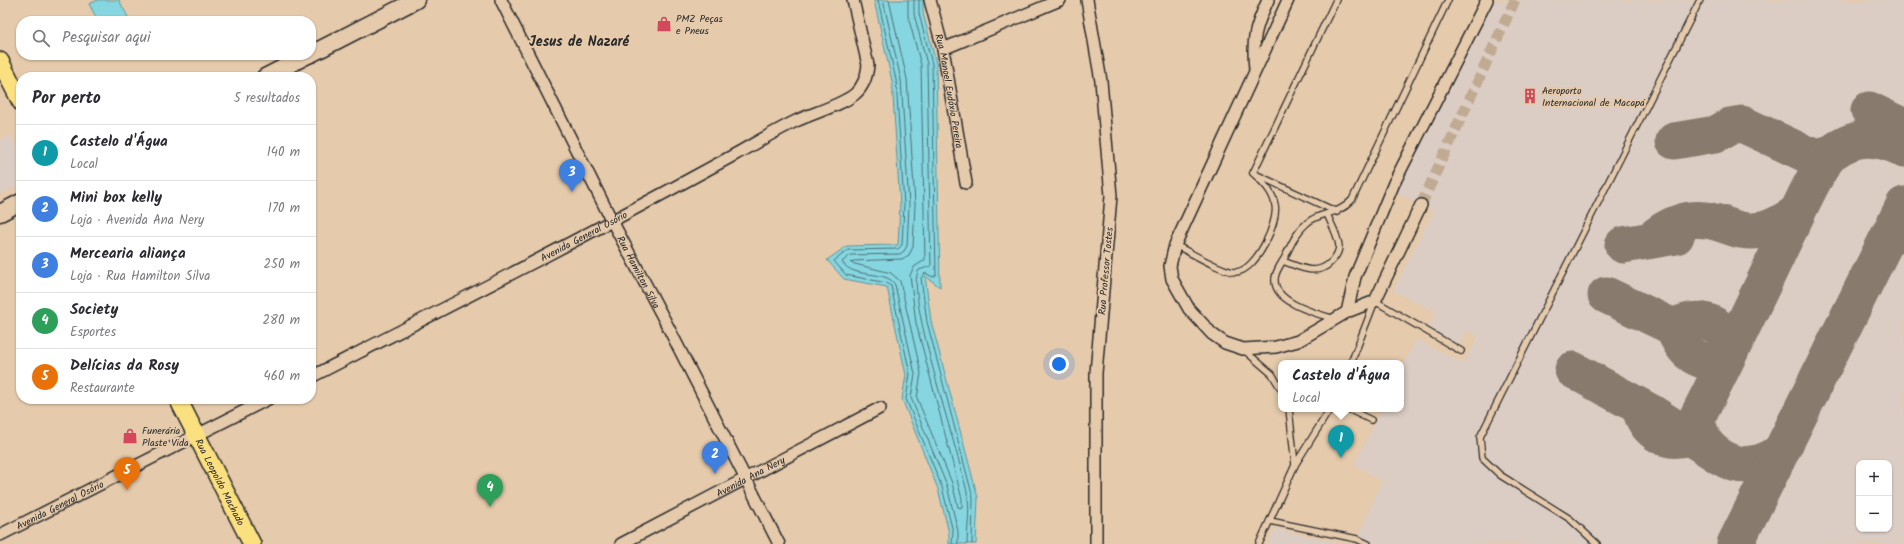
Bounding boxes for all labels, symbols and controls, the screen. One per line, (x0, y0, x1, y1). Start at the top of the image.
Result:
place label: PMZ Peças e Pneus (676, 11, 724, 39)
shop icon: PMZ Peças e Pneus (655, 15, 673, 33)
search box (16, 16, 316, 60)
text: Pesquisar aqui (62, 26, 151, 50)
icon: search (30, 27, 52, 49)
district label: Jesus de Nazaré (529, 31, 630, 53)
street label: Rua Manoel Eudóxio Pereira (930, 32, 967, 150)
place label: Aeroporto Internacional de Macapá (1542, 83, 1646, 111)
text: Por perto (32, 85, 101, 112)
building icon: Aeroporto Internacional de Macapá (1521, 87, 1539, 105)
text: 5 resultados (234, 88, 300, 109)
text: Castelo d'Água (70, 130, 168, 154)
text: 1 (43, 142, 47, 163)
text: 140 m (267, 142, 300, 163)
text: Local (70, 154, 98, 175)
pin: 3 (559, 159, 585, 192)
text: Mini box kelly (70, 186, 162, 210)
text: 2 (41, 198, 49, 219)
text: 170 m (268, 198, 300, 219)
street label: Avenida General Osório (538, 207, 631, 266)
text: Loja · Avenida Ana Nery (70, 210, 204, 231)
street label: Rua Professor Tostes (1094, 226, 1118, 316)
street label: Rua Hamilton Silva (612, 233, 664, 312)
text: Mercearia aliança (70, 242, 186, 266)
text: 3 (41, 254, 49, 275)
text: 250 m (263, 254, 300, 275)
text: Loja · Rua Hamilton Silva (70, 266, 210, 287)
text: Society (70, 298, 118, 322)
text: 4 (41, 310, 49, 331)
text: 280 m (263, 310, 300, 331)
text: Esportes (70, 322, 116, 343)
text: Delícias da Rosy (70, 354, 179, 378)
your location (1049, 354, 1069, 374)
popup (1278, 360, 1404, 412)
text: Castelo d'Água (1292, 364, 1390, 388)
text: 5 (42, 366, 48, 387)
text: 460 m (264, 366, 300, 387)
text: Restaurante (70, 378, 135, 399)
text: Local (1292, 388, 1320, 409)
place label: Funerária Plaste Vida (142, 423, 189, 451)
pin: 1 (1328, 425, 1354, 458)
shop icon: Funerária Plaste Vida (121, 427, 139, 445)
street label: Rua Leopoldo Machado (190, 436, 249, 529)
pin: 2 (702, 441, 728, 474)
street label: Avenida Ana Nery (713, 452, 788, 502)
pin: 5 (114, 457, 140, 490)
map controls (1856, 460, 1892, 532)
button: + (1856, 460, 1892, 496)
pin: 4 (477, 474, 503, 507)
street label: Avenida General Osório (14, 476, 107, 535)
button: − (1856, 496, 1892, 532)

